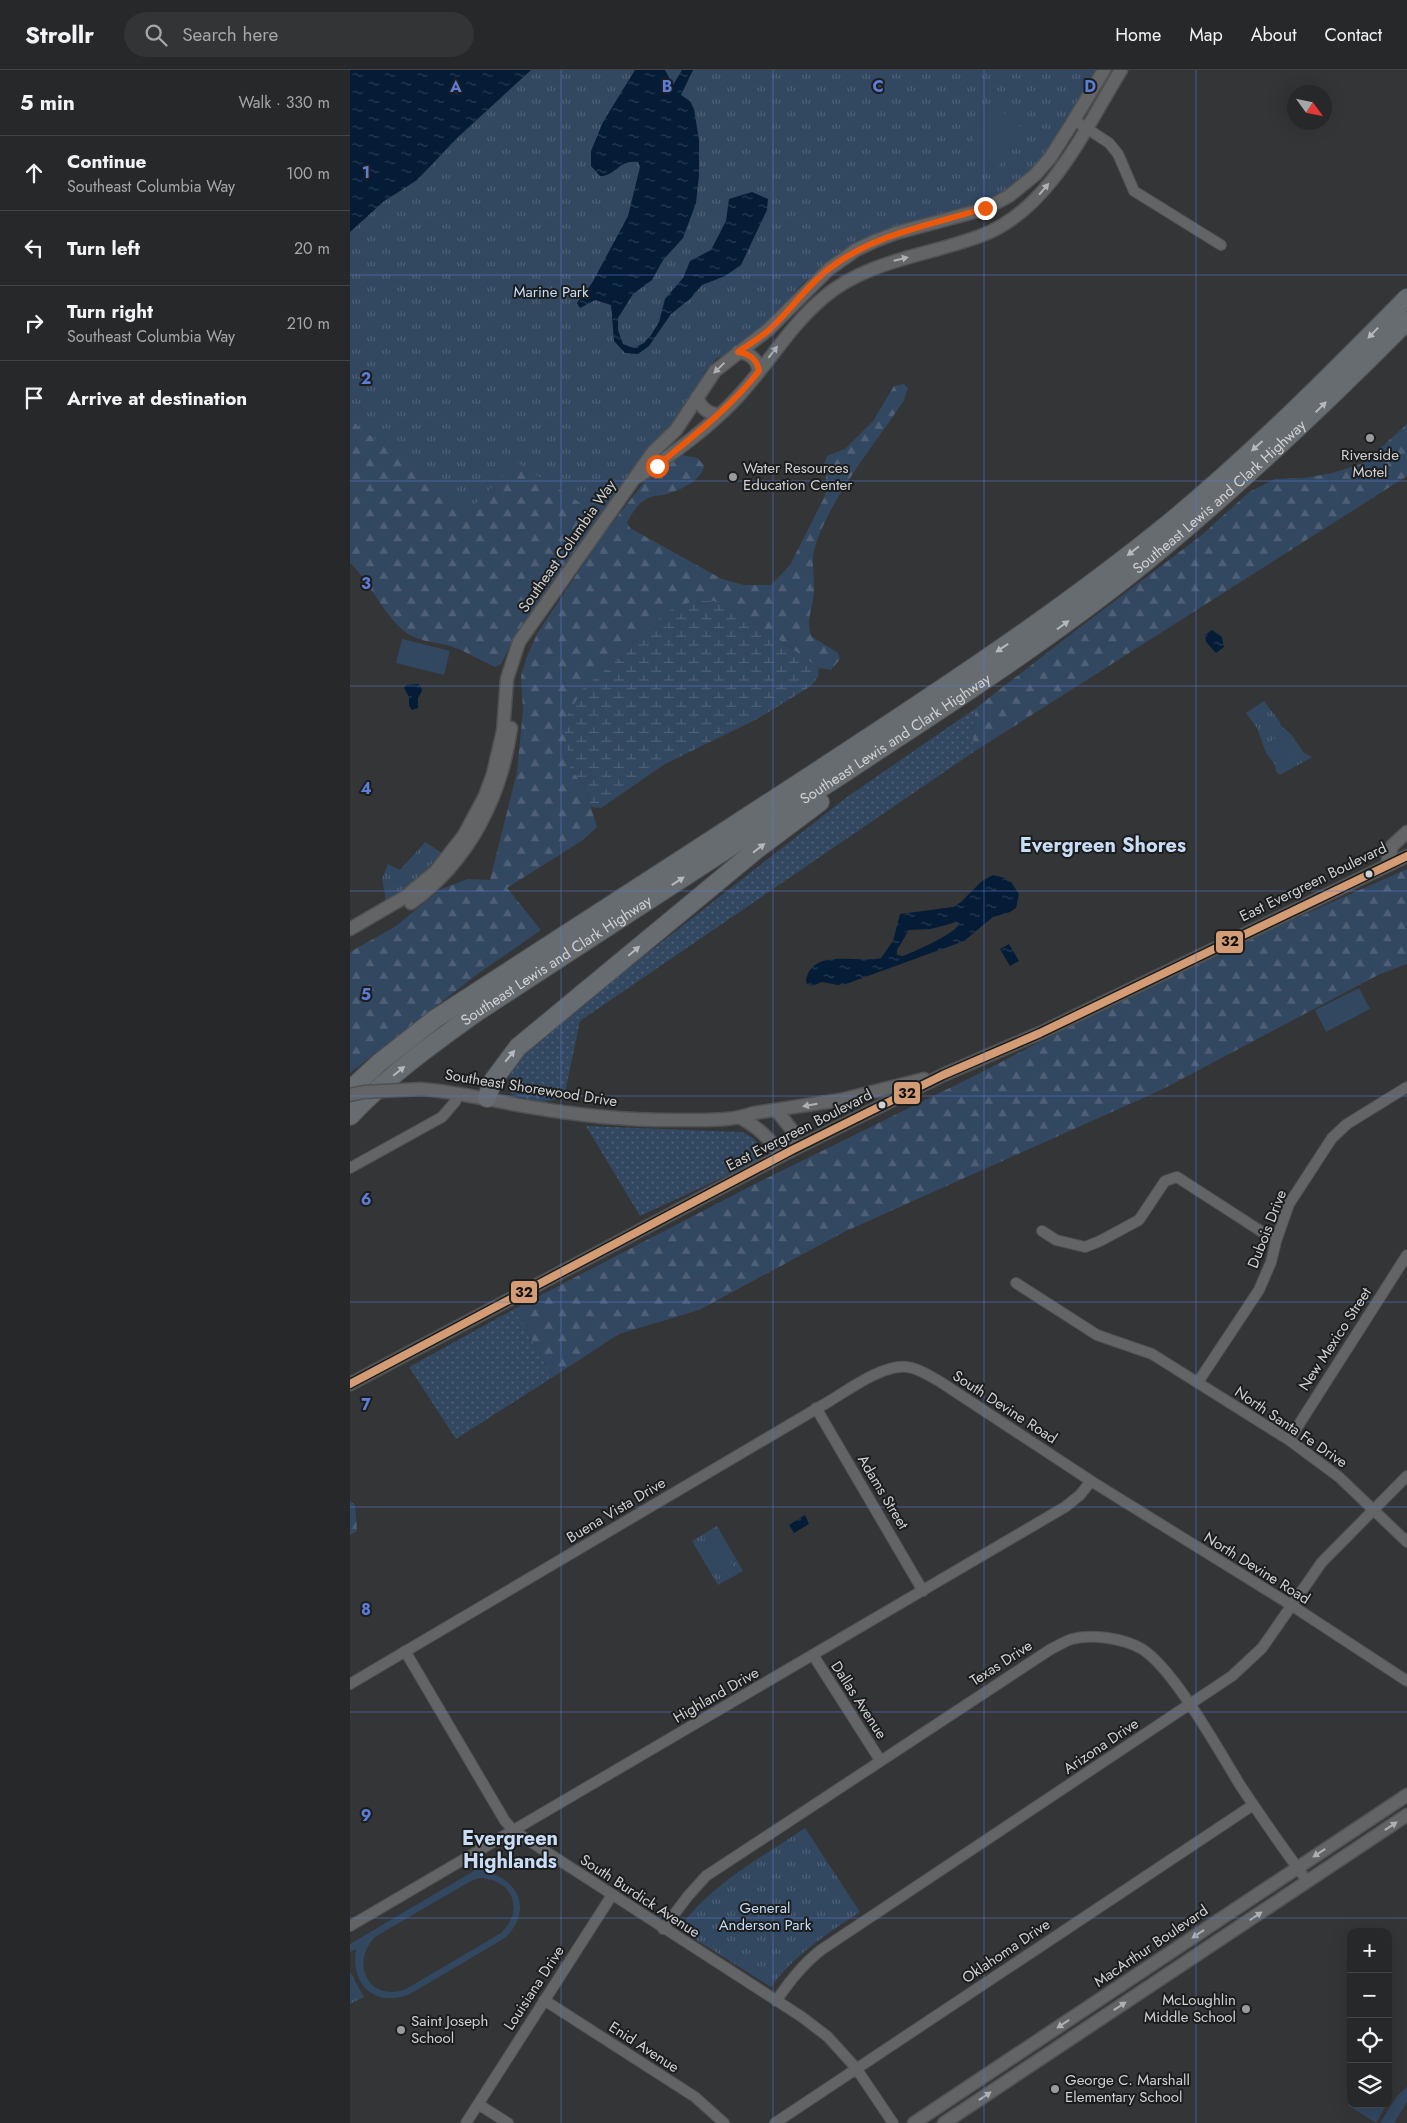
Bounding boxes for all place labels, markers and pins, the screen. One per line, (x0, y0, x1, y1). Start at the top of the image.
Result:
marker: Riverside Motel (1364, 432, 1376, 444)
place label: Riverside Motel (1341, 444, 1399, 483)
place label: Water Resources Education Center (743, 457, 853, 496)
marker: Water Resources Education Center (727, 471, 739, 483)
unlabelled marker (1364, 869, 1374, 879)
unlabelled marker (877, 1100, 887, 1110)
place label: McLoughlin Middle School (1144, 1989, 1236, 2028)
marker: McLoughlin Middle School (1240, 2003, 1252, 2015)
place label: Saint Joseph School (411, 2010, 488, 2049)
marker: Saint Joseph School (395, 2024, 407, 2036)
place label: George C. Marshall Elementary School (1065, 2069, 1190, 2108)
marker: George C. Marshall Elementary School (1049, 2083, 1061, 2095)

